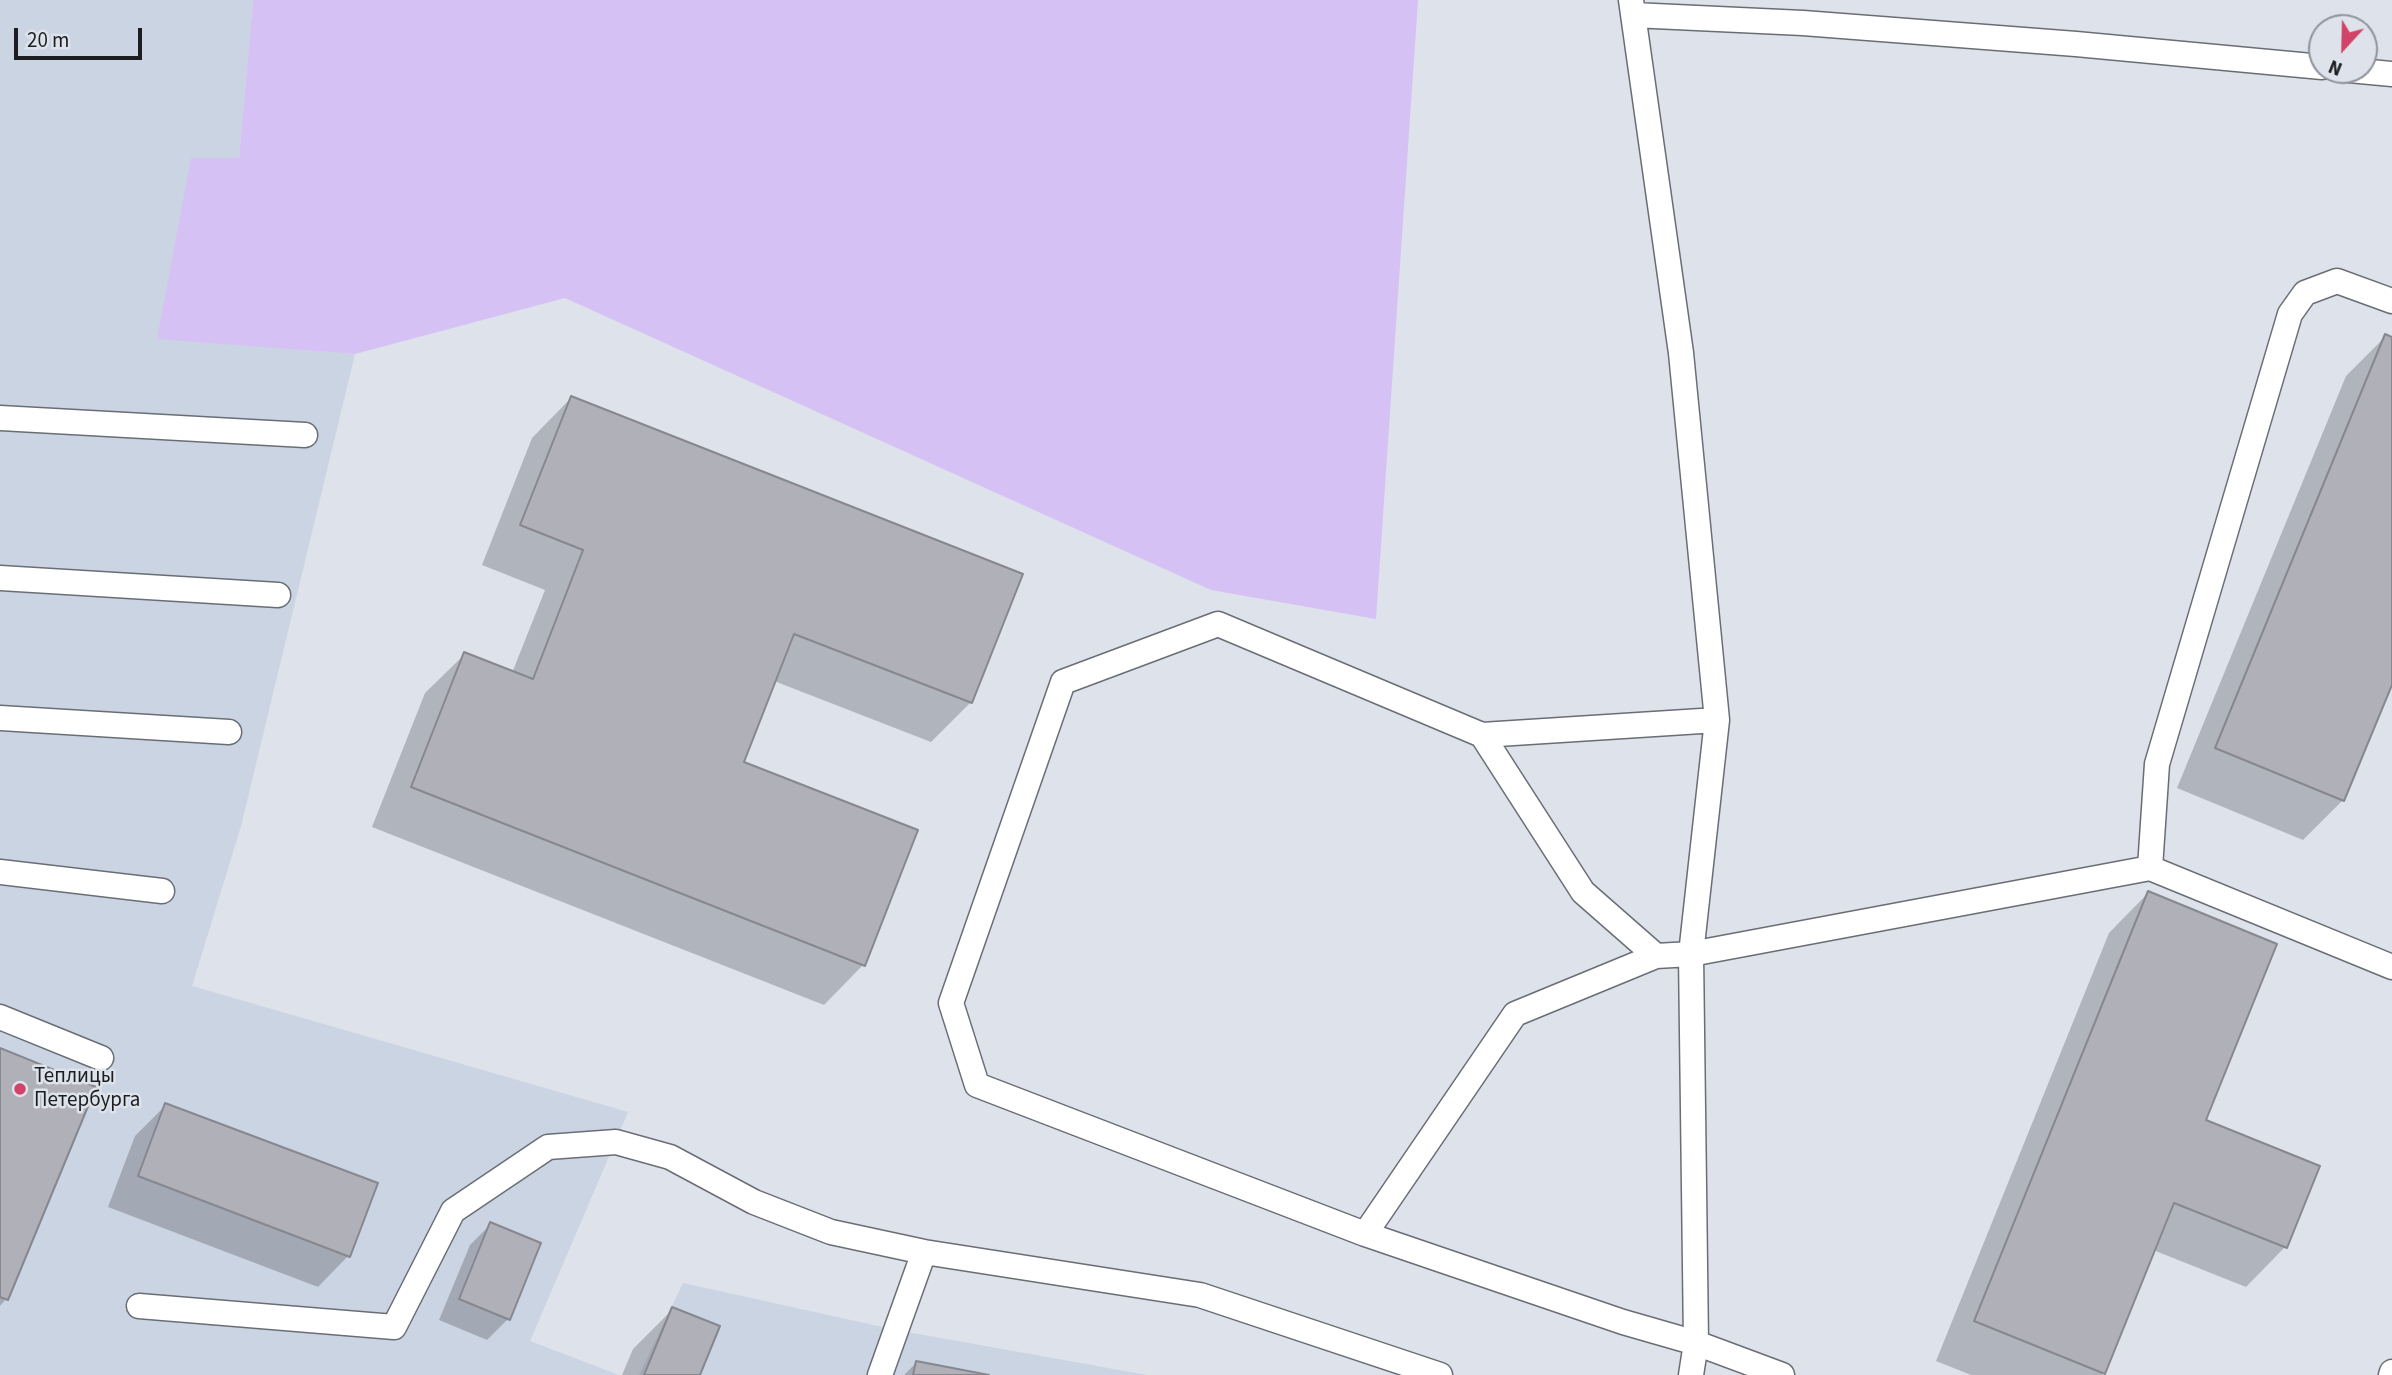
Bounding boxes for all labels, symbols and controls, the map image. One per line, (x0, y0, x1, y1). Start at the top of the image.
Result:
scale bar (18, 14, 145, 58)
north arrow (2308, 14, 2378, 84)
text: 20 m (27, 25, 69, 55)
text: N (2325, 52, 2347, 82)
place label: Теплицы Петербурга (34, 1064, 140, 1114)
marker: Теплицы Петербурга (12, 1081, 28, 1097)

